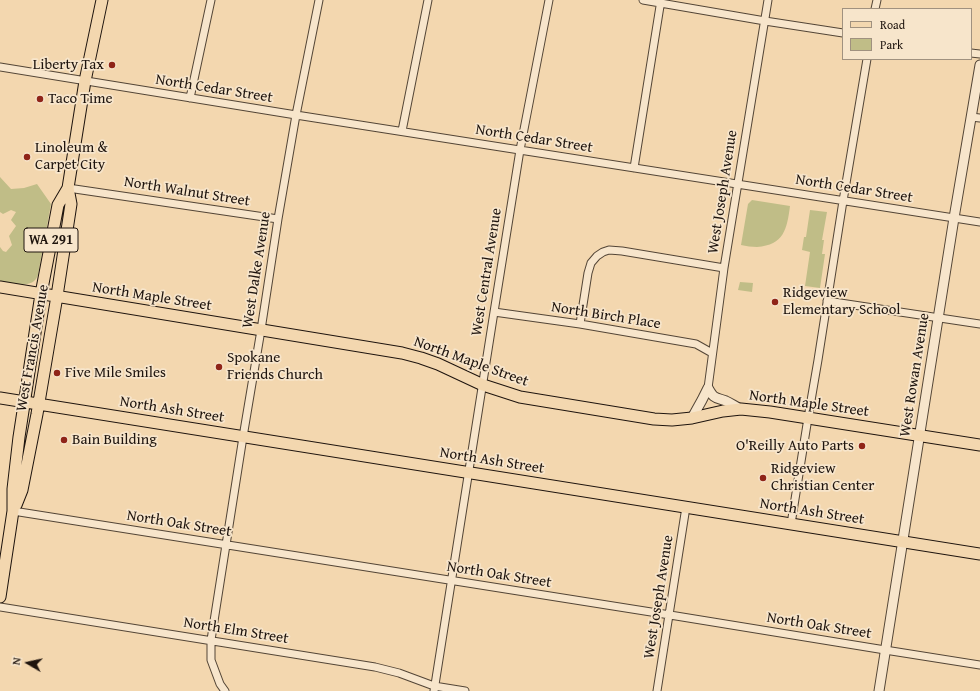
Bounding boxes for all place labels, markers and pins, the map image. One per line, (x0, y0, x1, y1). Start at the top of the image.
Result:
place label: Liberty Tax (33, 56, 104, 74)
marker: Liberty Tax (107, 60, 117, 70)
place label: Taco Time (48, 90, 112, 108)
marker: Taco Time (35, 94, 45, 104)
place label: Linoleum & Carpet City (35, 139, 108, 174)
marker: Linoleum & Carpet City (22, 152, 32, 162)
place label: Ridgeview Elementary School (783, 284, 901, 319)
marker: Ridgeview Elementary School (770, 297, 780, 307)
place label: Spokane Friends Church (227, 349, 323, 384)
marker: Spokane Friends Church (214, 362, 224, 372)
place label: Five Mile Smiles (65, 364, 166, 382)
marker: Five Mile Smiles (52, 368, 62, 378)
place label: Bain Building (72, 431, 157, 449)
marker: Bain Building (59, 435, 69, 445)
place label: O'Reilly Auto Parts (736, 437, 854, 455)
marker: O'Reilly Auto Parts (857, 441, 867, 451)
place label: Ridgeview Christian Center (771, 460, 874, 495)
marker: Ridgeview Christian Center (758, 473, 768, 483)

